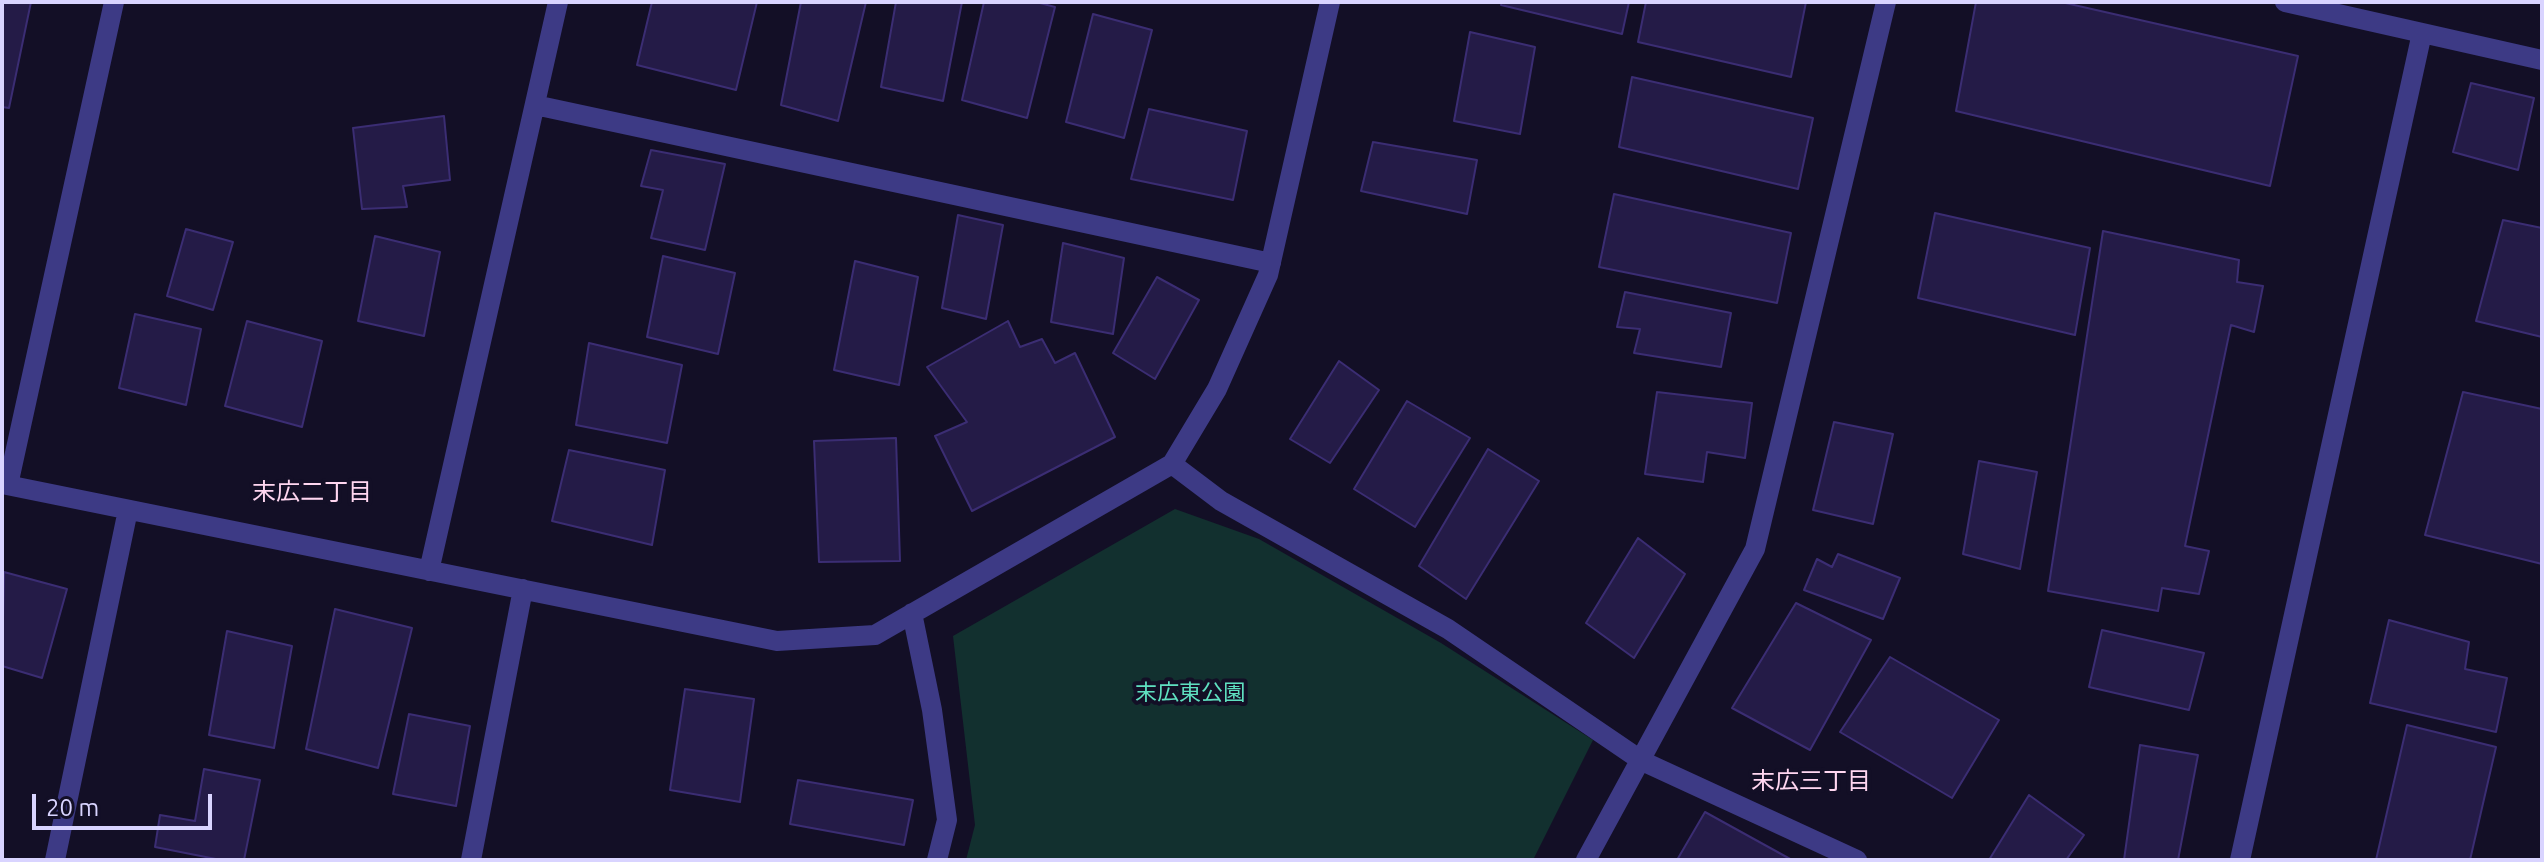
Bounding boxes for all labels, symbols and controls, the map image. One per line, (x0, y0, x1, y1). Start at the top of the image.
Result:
district label: 末広二丁目 (252, 478, 372, 506)
park label: 末広東公園 (1135, 680, 1245, 706)
district label: 末広三丁目 (1751, 767, 1871, 795)
scale bar (36, 778, 216, 828)
text: 20 m (46, 794, 99, 821)

